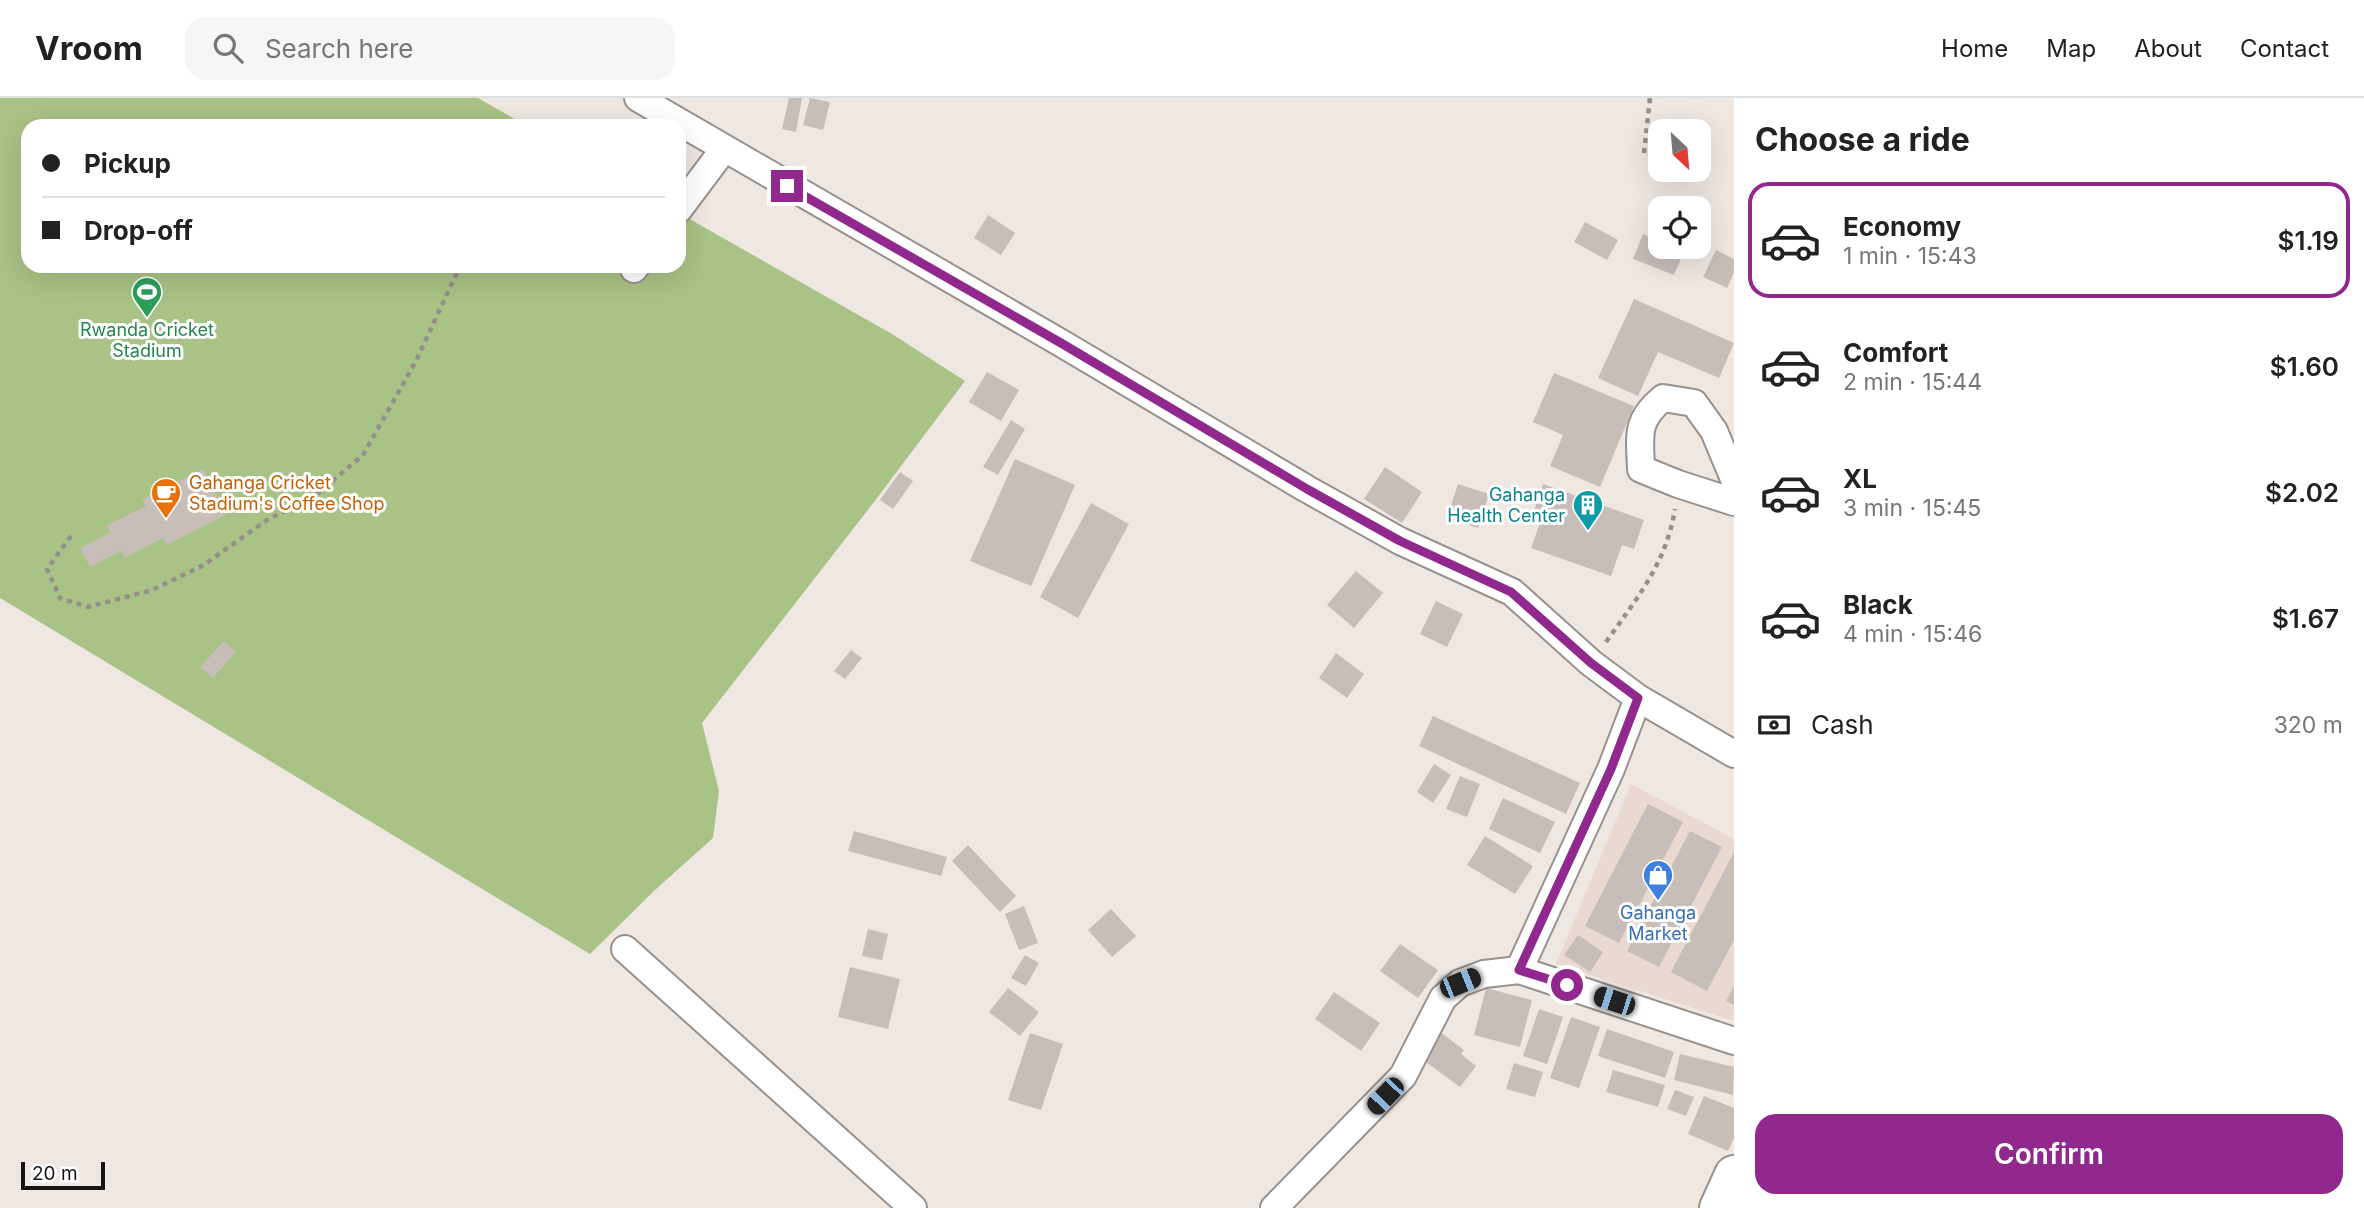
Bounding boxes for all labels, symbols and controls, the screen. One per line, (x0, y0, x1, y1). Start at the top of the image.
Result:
search box (185, 17, 675, 80)
text: Vroom (35, 28, 143, 68)
icon: search (209, 29, 247, 67)
text: Search here (265, 33, 414, 64)
text: Home (1941, 34, 2008, 63)
text: Map (2046, 34, 2096, 63)
text: About (2134, 34, 2202, 63)
text: Contact (2240, 34, 2329, 63)
north arrow (1648, 119, 1712, 182)
map controls (1648, 119, 1711, 259)
text: Choose a ride (1755, 120, 1970, 159)
text: Pickup (84, 148, 171, 179)
route end (771, 170, 803, 202)
button: locate (1648, 196, 1711, 259)
icon: car (1759, 209, 1822, 272)
text: Economy (1843, 211, 1961, 242)
text: Drop-off (84, 215, 193, 246)
text: $1.19 (2277, 225, 2339, 256)
text: 1 min · 15:43 (1843, 242, 1977, 270)
sports icon: Rwanda Cricket Stadium (130, 275, 164, 319)
place label: Rwanda Cricket Stadium (80, 319, 214, 361)
icon: car (1759, 335, 1822, 398)
text: Comfort (1843, 337, 1948, 368)
text: $1.60 (2270, 351, 2339, 382)
text: 2 min · 15:44 (1843, 368, 1982, 396)
icon: car (1759, 461, 1822, 524)
text: XL (1843, 463, 1877, 494)
place label: Gahanga Cricket Stadium's Coffee Shop (189, 472, 384, 514)
cafe icon: Gahanga Cricket Stadium's Coffee Shop (149, 476, 183, 520)
text: $2.02 (2265, 477, 2339, 508)
place label: Gahanga Health Center (1447, 484, 1565, 526)
building icon: Gahanga Health Center (1571, 488, 1605, 532)
text: 3 min · 15:45 (1843, 494, 1981, 522)
icon: car (1759, 587, 1822, 650)
text: Black (1843, 589, 1913, 620)
text: $1.67 (2272, 603, 2339, 634)
text: 4 min · 15:46 (1843, 620, 1982, 648)
icon: cash (1755, 706, 1793, 744)
text: Cash (1811, 709, 1874, 740)
text: 320 m (2274, 711, 2343, 739)
shop icon: Gahanga Market (1641, 858, 1675, 902)
place label: Gahanga Market (1620, 902, 1696, 944)
car (1437, 965, 1484, 1001)
route start (1551, 969, 1583, 1001)
car (1591, 985, 1638, 1017)
car (1363, 1074, 1408, 1118)
button: Confirm (1755, 1114, 2343, 1194)
scale bar (21, 1159, 105, 1191)
text: 20 m (32, 1162, 78, 1185)

